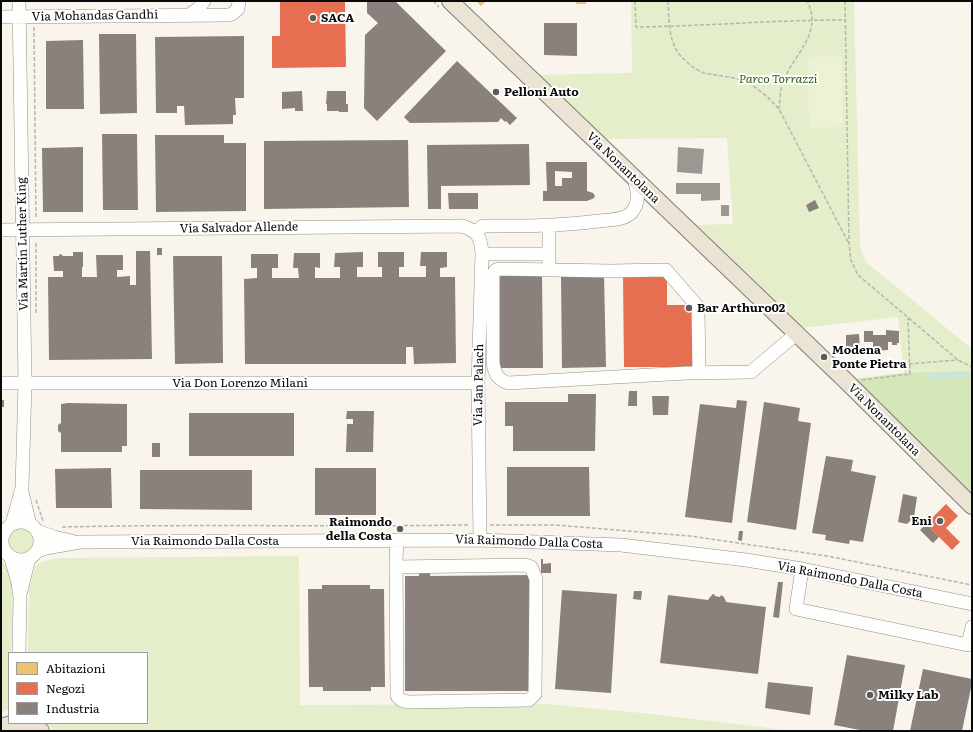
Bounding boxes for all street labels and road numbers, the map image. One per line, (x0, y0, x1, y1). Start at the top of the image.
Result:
street label: Via Mohandas Gandhi (32, 8, 158, 24)
street label: Via Nonantolana (583, 129, 663, 207)
street label: Via Martin Luther King (15, 177, 31, 311)
street label: Via Salvador Allende (180, 220, 298, 236)
street label: Via Jan Palach (471, 344, 487, 426)
street label: Via Don Lorenzo Milani (172, 376, 308, 390)
street label: Via Nonantolana (845, 381, 923, 459)
street label: Via Raimondo Dalla Costa (455, 532, 603, 552)
street label: Via Raimondo Dalla Costa (131, 534, 279, 548)
street label: Via Raimondo Dalla Costa (776, 559, 924, 601)

